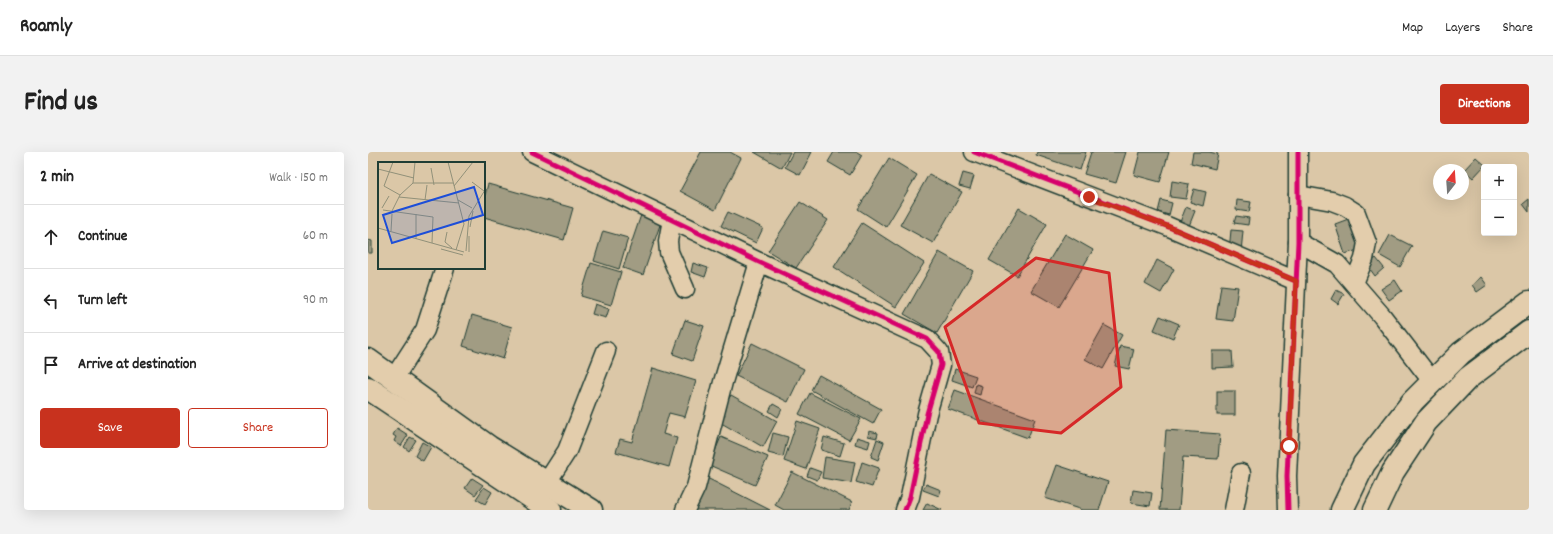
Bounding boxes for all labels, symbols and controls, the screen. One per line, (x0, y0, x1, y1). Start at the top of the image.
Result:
text: Roamly (20, 14, 72, 41)
text: Map (1402, 18, 1423, 38)
text: Layers (1445, 18, 1480, 38)
text: Share (1502, 18, 1533, 38)
text: Find us (24, 84, 98, 124)
button: Directions (1440, 84, 1529, 124)
inset map (378, 162, 485, 269)
north arrow (1433, 164, 1469, 200)
map controls (1481, 164, 1517, 236)
button: + (1481, 164, 1517, 200)
text: 2 min (40, 166, 74, 190)
text: Walk · 150 m (269, 169, 328, 188)
route end (1080, 188, 1098, 206)
button: − (1481, 200, 1517, 236)
icon: ahead (40, 226, 62, 248)
text: Continue (78, 226, 127, 248)
text: 60 m (303, 227, 328, 246)
icon: left (40, 290, 62, 312)
text: Turn left (78, 290, 127, 312)
text: 90 m (303, 291, 328, 310)
icon: arrive (40, 354, 62, 376)
text: Arrive at destination (78, 354, 196, 376)
button: Save (40, 408, 180, 448)
button: Share (188, 408, 328, 448)
route start (1280, 437, 1298, 455)

